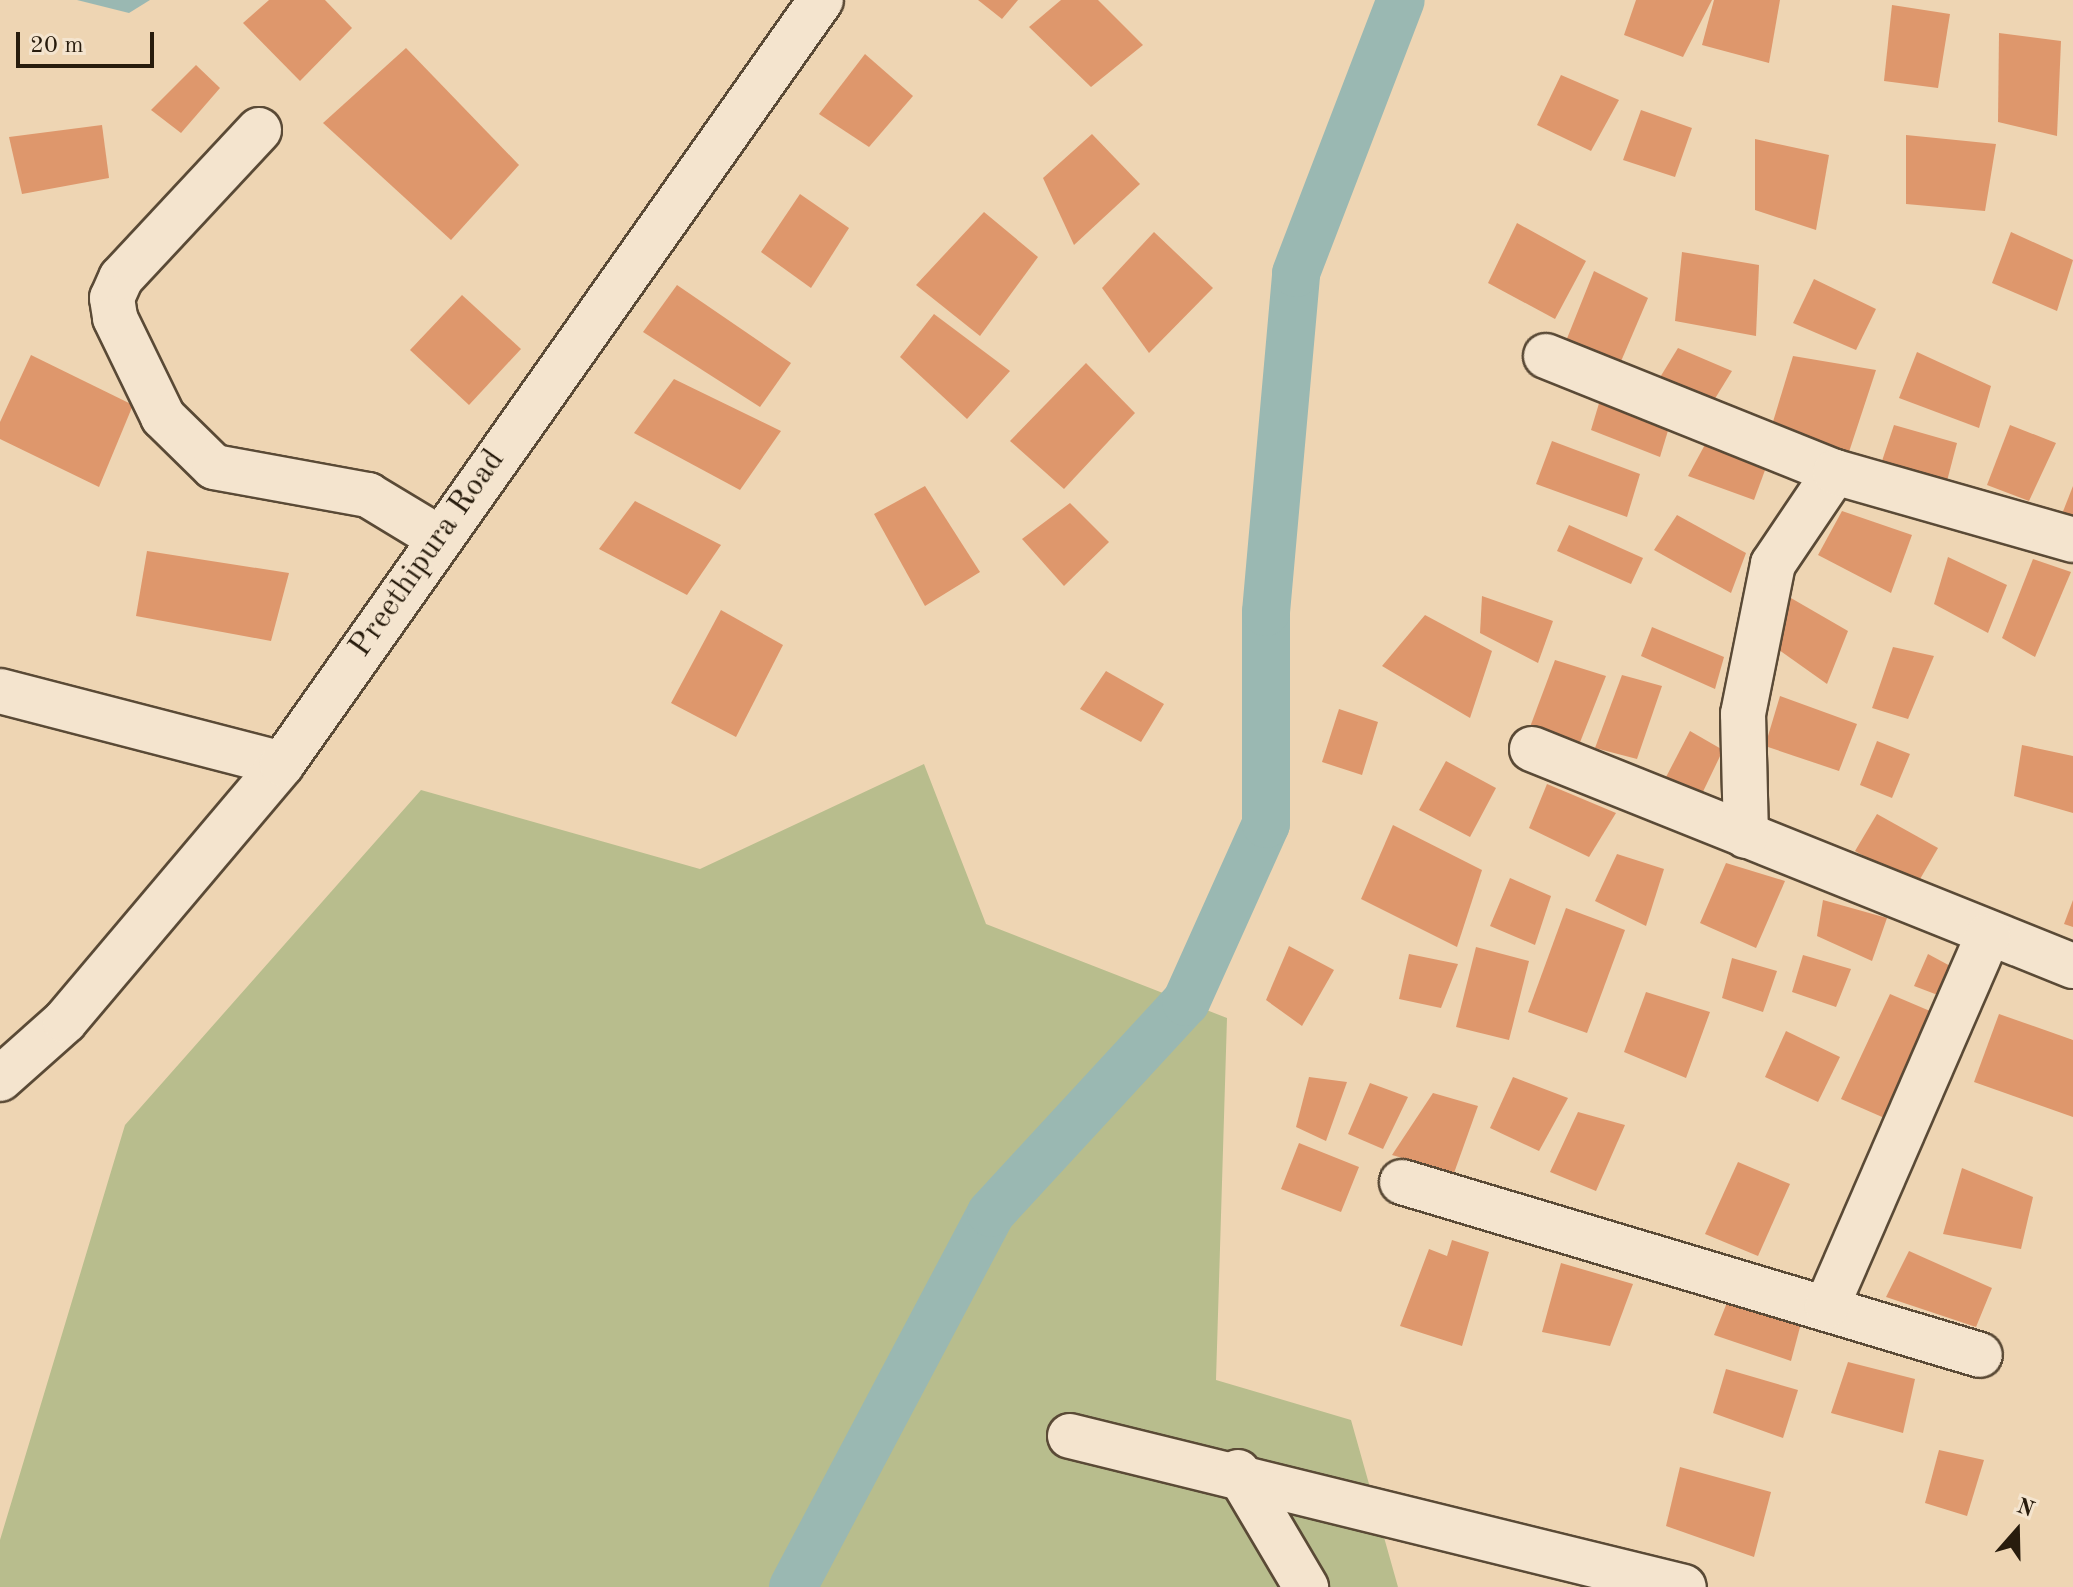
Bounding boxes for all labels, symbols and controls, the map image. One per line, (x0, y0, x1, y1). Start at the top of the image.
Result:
scale bar (20, 16, 158, 66)
text: 20 m (30, 34, 84, 58)
street label: Preethipura Road (342, 443, 514, 665)
north arrow (1977, 1491, 2057, 1571)
text: N (2014, 1495, 2037, 1522)

